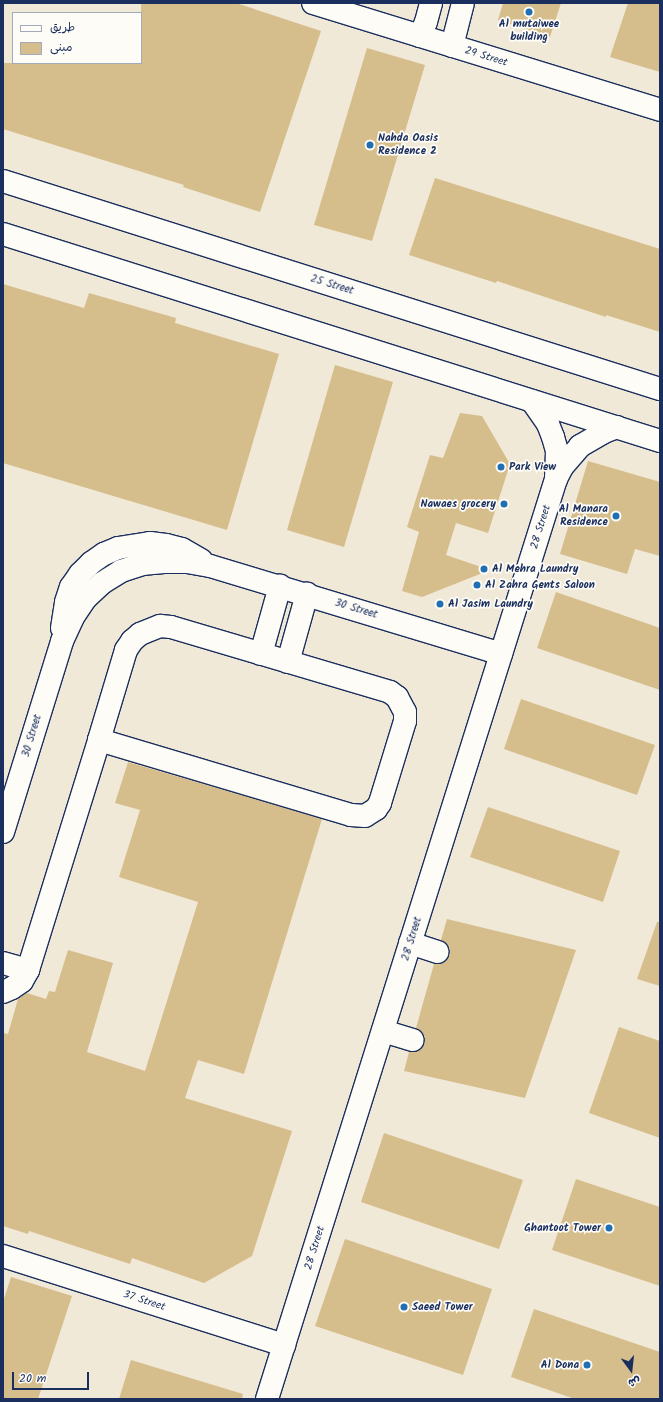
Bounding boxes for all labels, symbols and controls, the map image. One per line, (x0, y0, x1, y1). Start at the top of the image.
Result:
marker: Al mutaiwee building (524, 7, 534, 17)
legend (12, 12, 142, 64)
text: طريق (50, 18, 75, 37)
place label: Al mutaiwee building (499, 18, 559, 44)
text: مبنى (50, 38, 73, 57)
street label: 29 Street (463, 44, 509, 70)
place label: Nahda Oasis Residence 2 (378, 132, 438, 158)
marker: Nahda Oasis Residence 2 (365, 140, 375, 150)
street label: 25 Street (309, 272, 355, 298)
place label: Park View (509, 460, 556, 474)
marker: Park View (496, 462, 506, 472)
place label: Nawaes grocery (421, 497, 496, 511)
marker: Nawaes grocery (499, 499, 509, 509)
street label: 28 Street (528, 503, 554, 551)
place label: Al Manara Residence (559, 503, 608, 529)
marker: Al Manara Residence (611, 511, 621, 521)
place label: Al Mehra Laundry (492, 562, 578, 576)
marker: Al Mehra Laundry (479, 564, 489, 574)
place label: Al Zahra Gents Saloon (485, 578, 595, 592)
marker: Al Zahra Gents Saloon (472, 580, 482, 590)
street label: 30 Street (333, 596, 379, 622)
place label: Al Jasim Laundry (448, 597, 533, 611)
marker: Al Jasim Laundry (435, 599, 445, 609)
street label: 30 Street (19, 713, 45, 759)
street label: 28 Street (399, 915, 425, 963)
place label: Ghantoot Tower (524, 1221, 601, 1235)
marker: Ghantoot Tower (604, 1223, 614, 1233)
street label: 28 Street (302, 1224, 328, 1272)
street label: 37 Street (121, 1288, 167, 1314)
place label: Saeed Tower (412, 1300, 473, 1314)
marker: Saeed Tower (399, 1302, 409, 1312)
north arrow (611, 1350, 651, 1390)
place label: Al Dona (541, 1358, 579, 1372)
marker: Al Dona (582, 1360, 592, 1370)
scale bar (14, 1364, 91, 1390)
text: 20 m (19, 1369, 46, 1388)
text: ش (626, 1371, 642, 1392)

